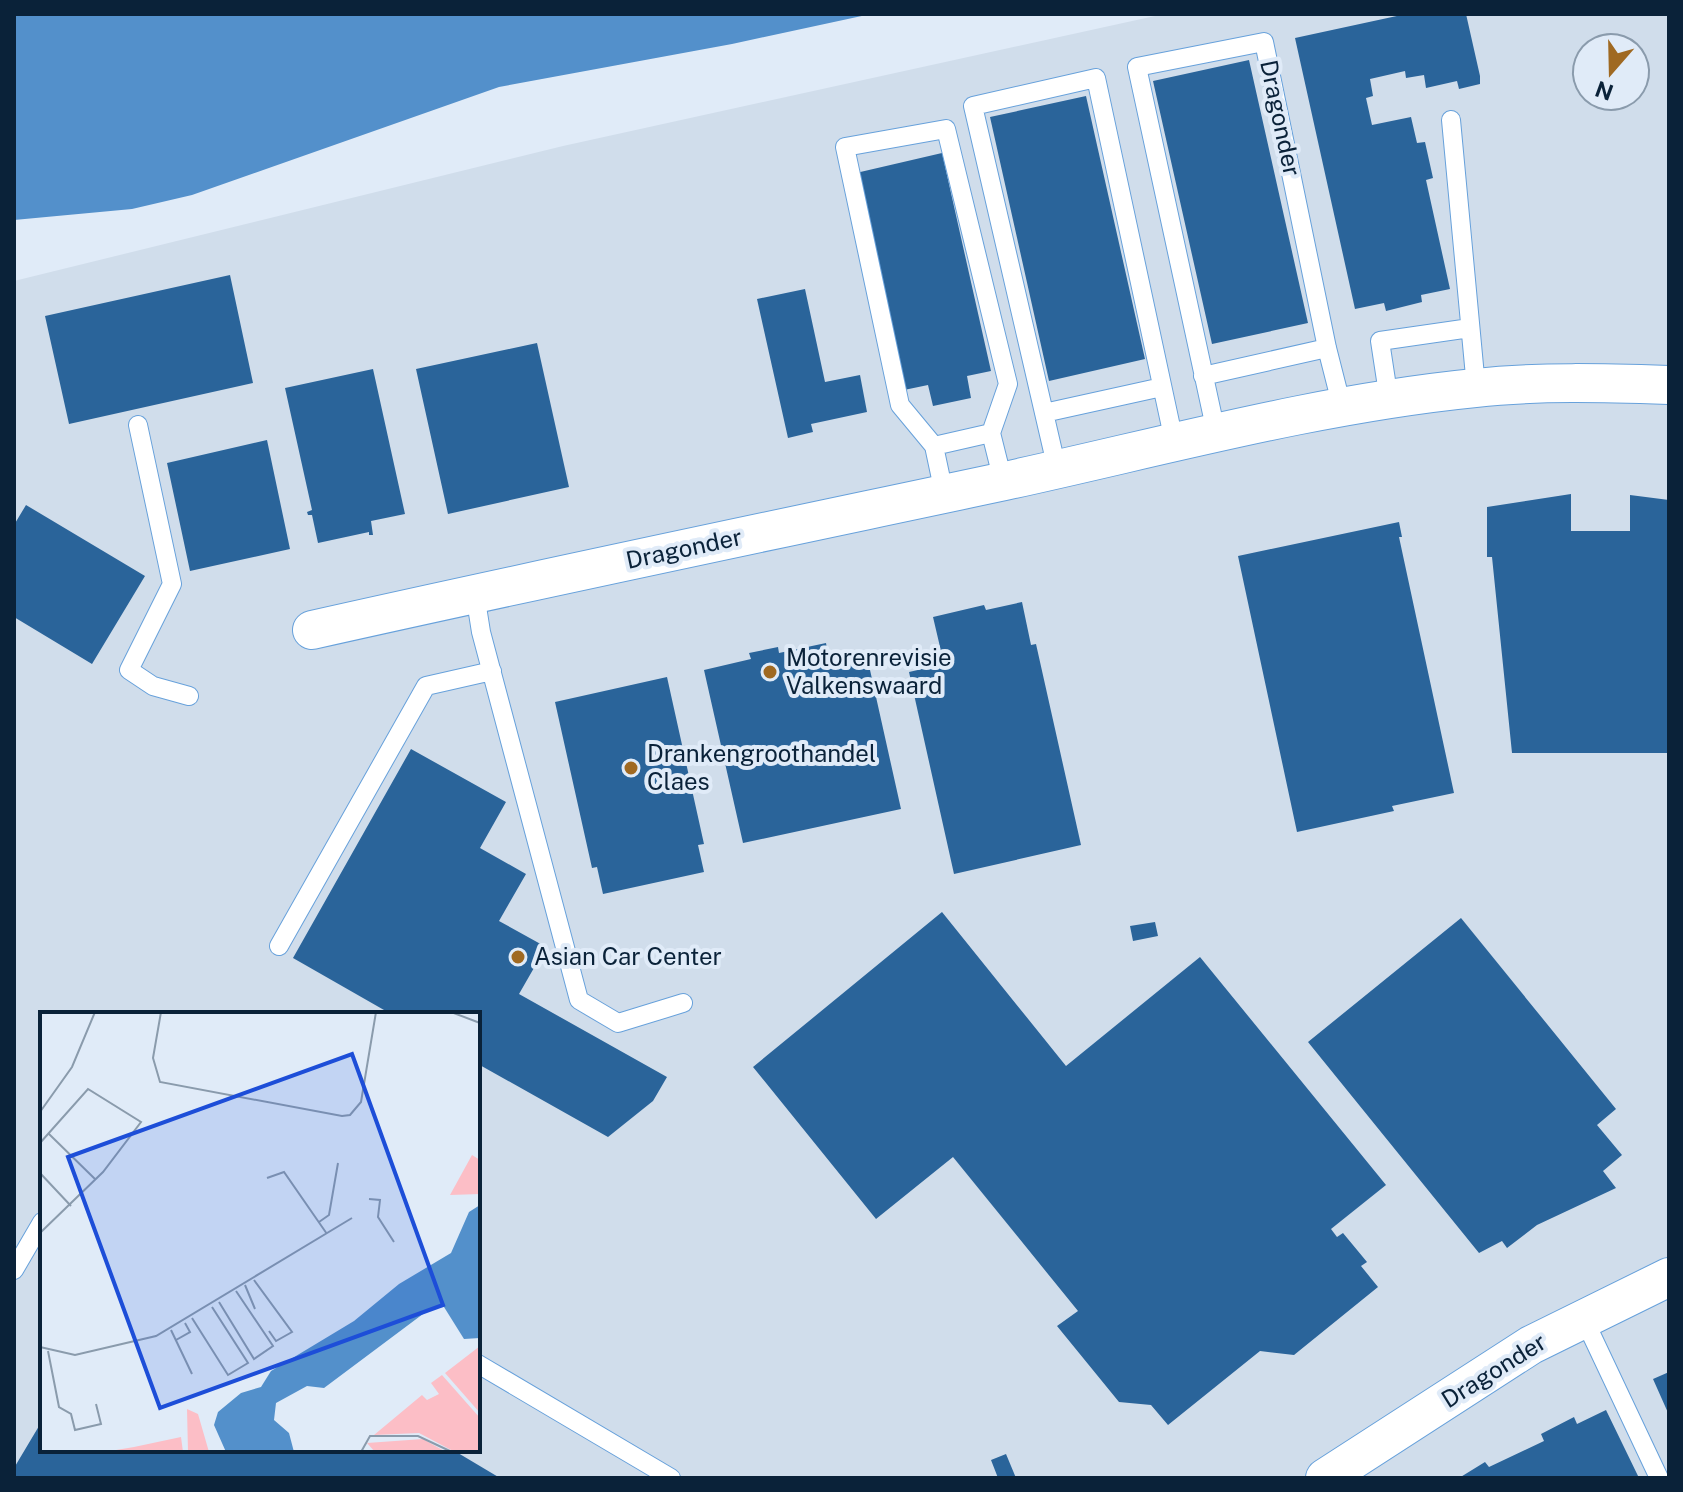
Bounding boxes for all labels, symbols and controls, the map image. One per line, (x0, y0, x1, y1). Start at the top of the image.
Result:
north arrow (1571, 32, 1651, 112)
street label: Dragonder (1255, 57, 1307, 178)
text: N (1592, 76, 1617, 106)
street label: Dragonder (623, 522, 744, 574)
place label: Motorenrevisie Valkenswaard (786, 643, 952, 699)
marker: Motorenrevisie Valkenswaard (761, 663, 779, 681)
place label: Drankengroothandel Claes (647, 739, 876, 795)
marker: Drankengroothandel Claes (622, 759, 640, 777)
place label: Asian Car Center (534, 942, 722, 970)
marker: Asian Car Center (509, 948, 527, 966)
inset map (40, 1012, 480, 1452)
street label: Dragonder (1436, 1327, 1551, 1413)

